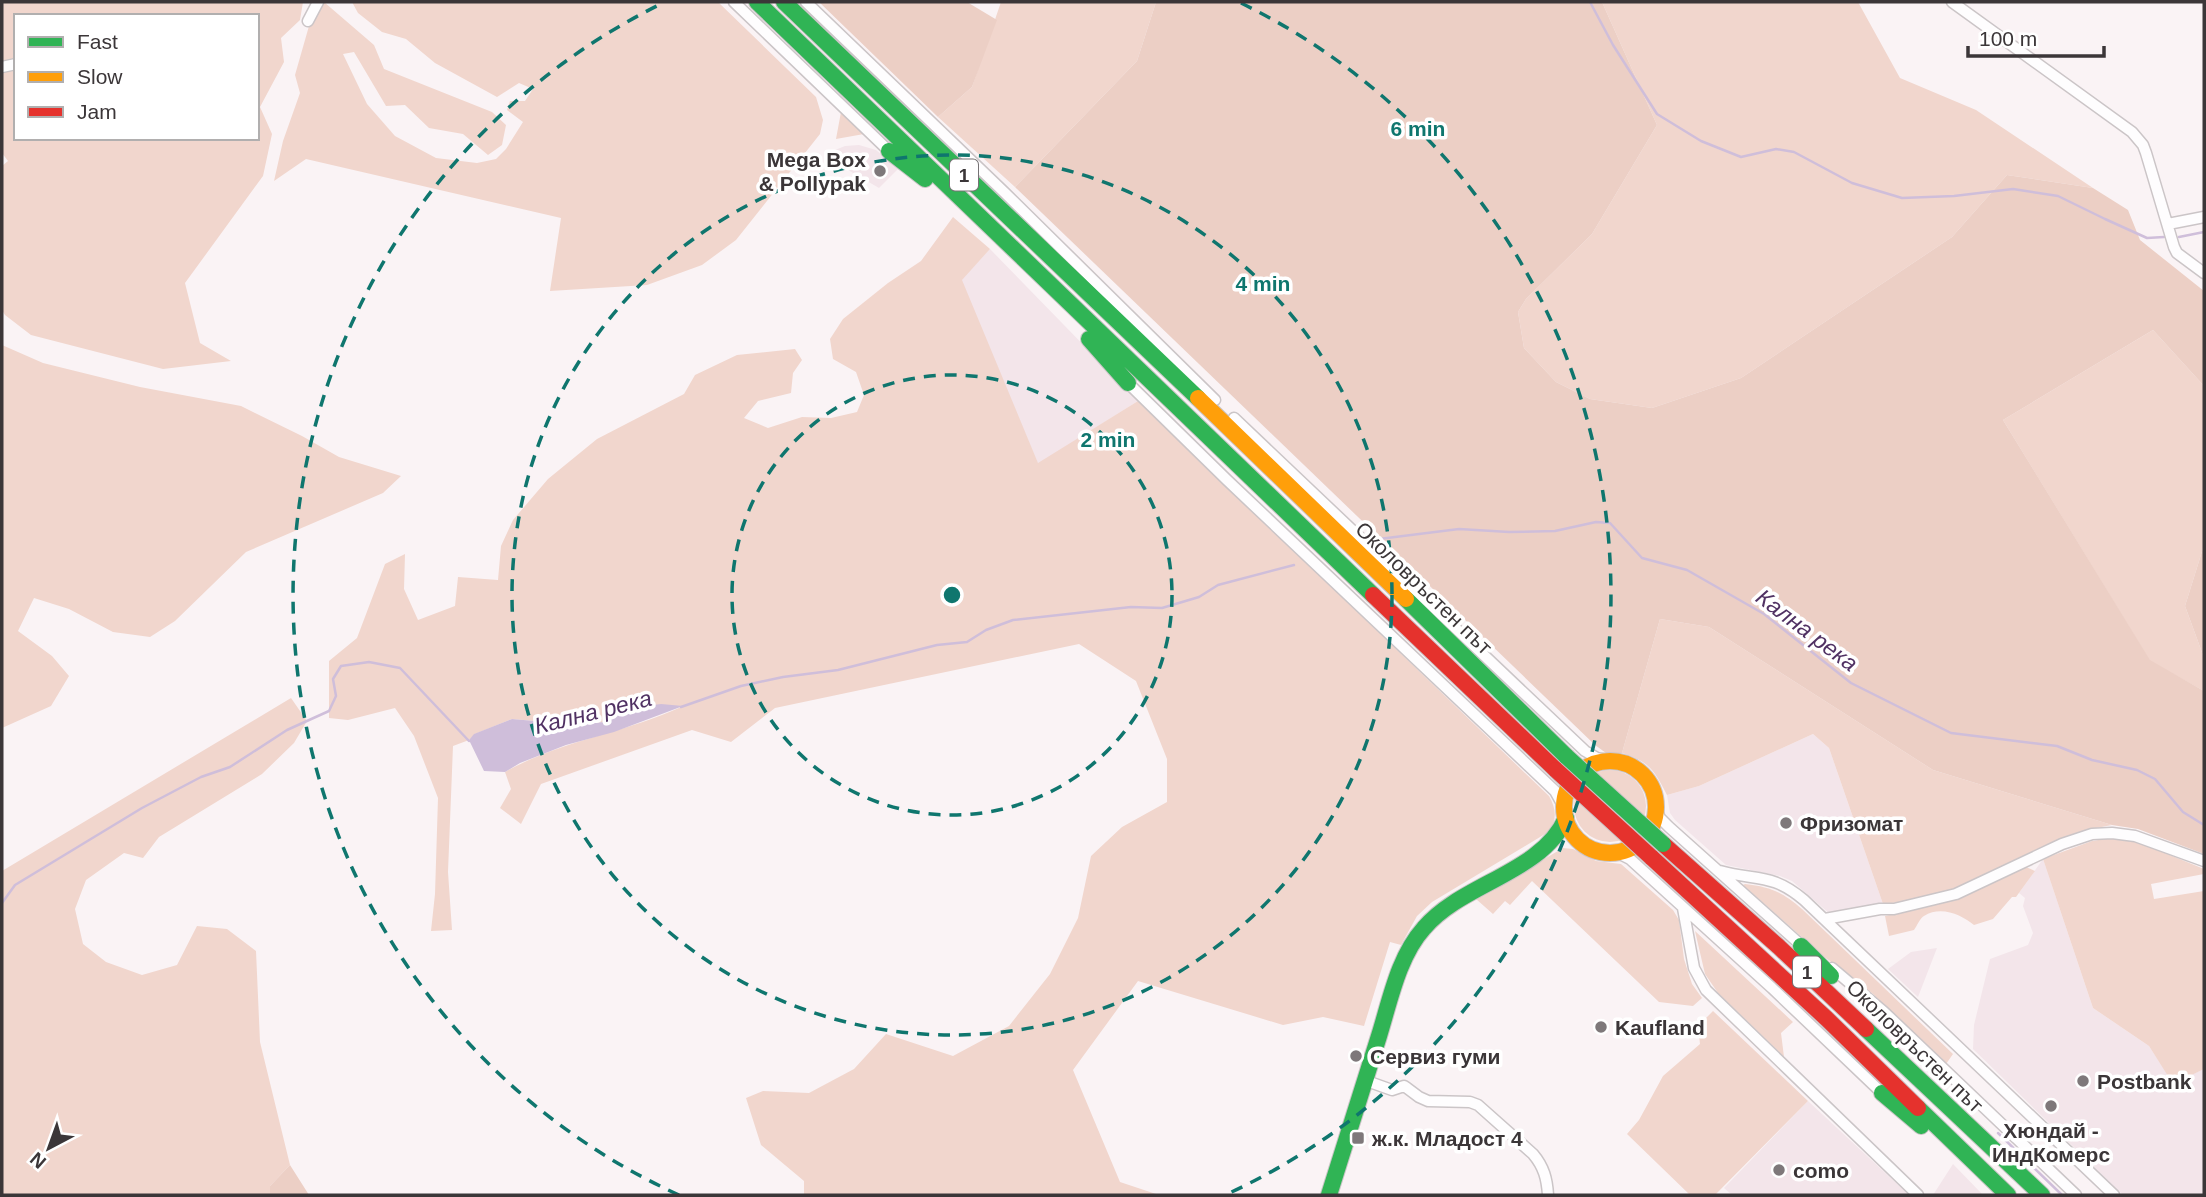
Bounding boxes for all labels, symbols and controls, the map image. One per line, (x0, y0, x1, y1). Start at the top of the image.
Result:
legend (14, 14, 259, 140)
scale bar (1968, 14, 2104, 58)
text: 100 m (1979, 27, 2037, 50)
text: Fast (77, 30, 118, 53)
text: Slow (77, 65, 123, 88)
text: Jam (77, 100, 117, 123)
text: 6 min (1391, 117, 1445, 140)
place label: Mega Box & Pollypak (759, 148, 866, 195)
road number: 1 (950, 160, 978, 190)
marker: Mega Box & Pollypak (872, 163, 888, 179)
text: 4 min (1236, 272, 1290, 295)
text: 2 min (1081, 428, 1135, 451)
street label: Околовръстен път (1351, 517, 1497, 659)
centre of rings (940, 583, 964, 607)
water label: Кална река (1751, 583, 1863, 677)
water label: Кална река (532, 685, 654, 739)
place label: Фризомат (1800, 812, 1903, 835)
marker: Фризомат (1778, 815, 1794, 831)
road number: 1 (1793, 956, 1821, 988)
street label: Околовръстен път (1842, 975, 1988, 1117)
place label: Kaufland (1615, 1016, 1705, 1039)
marker: Kaufland (1593, 1019, 1609, 1035)
place label: Сервиз гуми (1370, 1045, 1500, 1068)
marker: Сервиз гуми (1348, 1048, 1364, 1064)
place label: Postbank (2097, 1070, 2192, 1093)
marker: Postbank (2075, 1073, 2091, 1089)
marker: Хюндай - ИндКомерс (2043, 1098, 2059, 1114)
north arrow (14, 1113, 84, 1183)
place label: Хюндай - ИндКомерс (1992, 1119, 2110, 1166)
place label: ж.к. Младост 4 (1371, 1127, 1523, 1150)
marker: ж.к. Младост 4 (1350, 1130, 1366, 1146)
text: N (26, 1148, 50, 1173)
place label: como (1793, 1159, 1849, 1182)
marker: como (1771, 1162, 1787, 1178)

